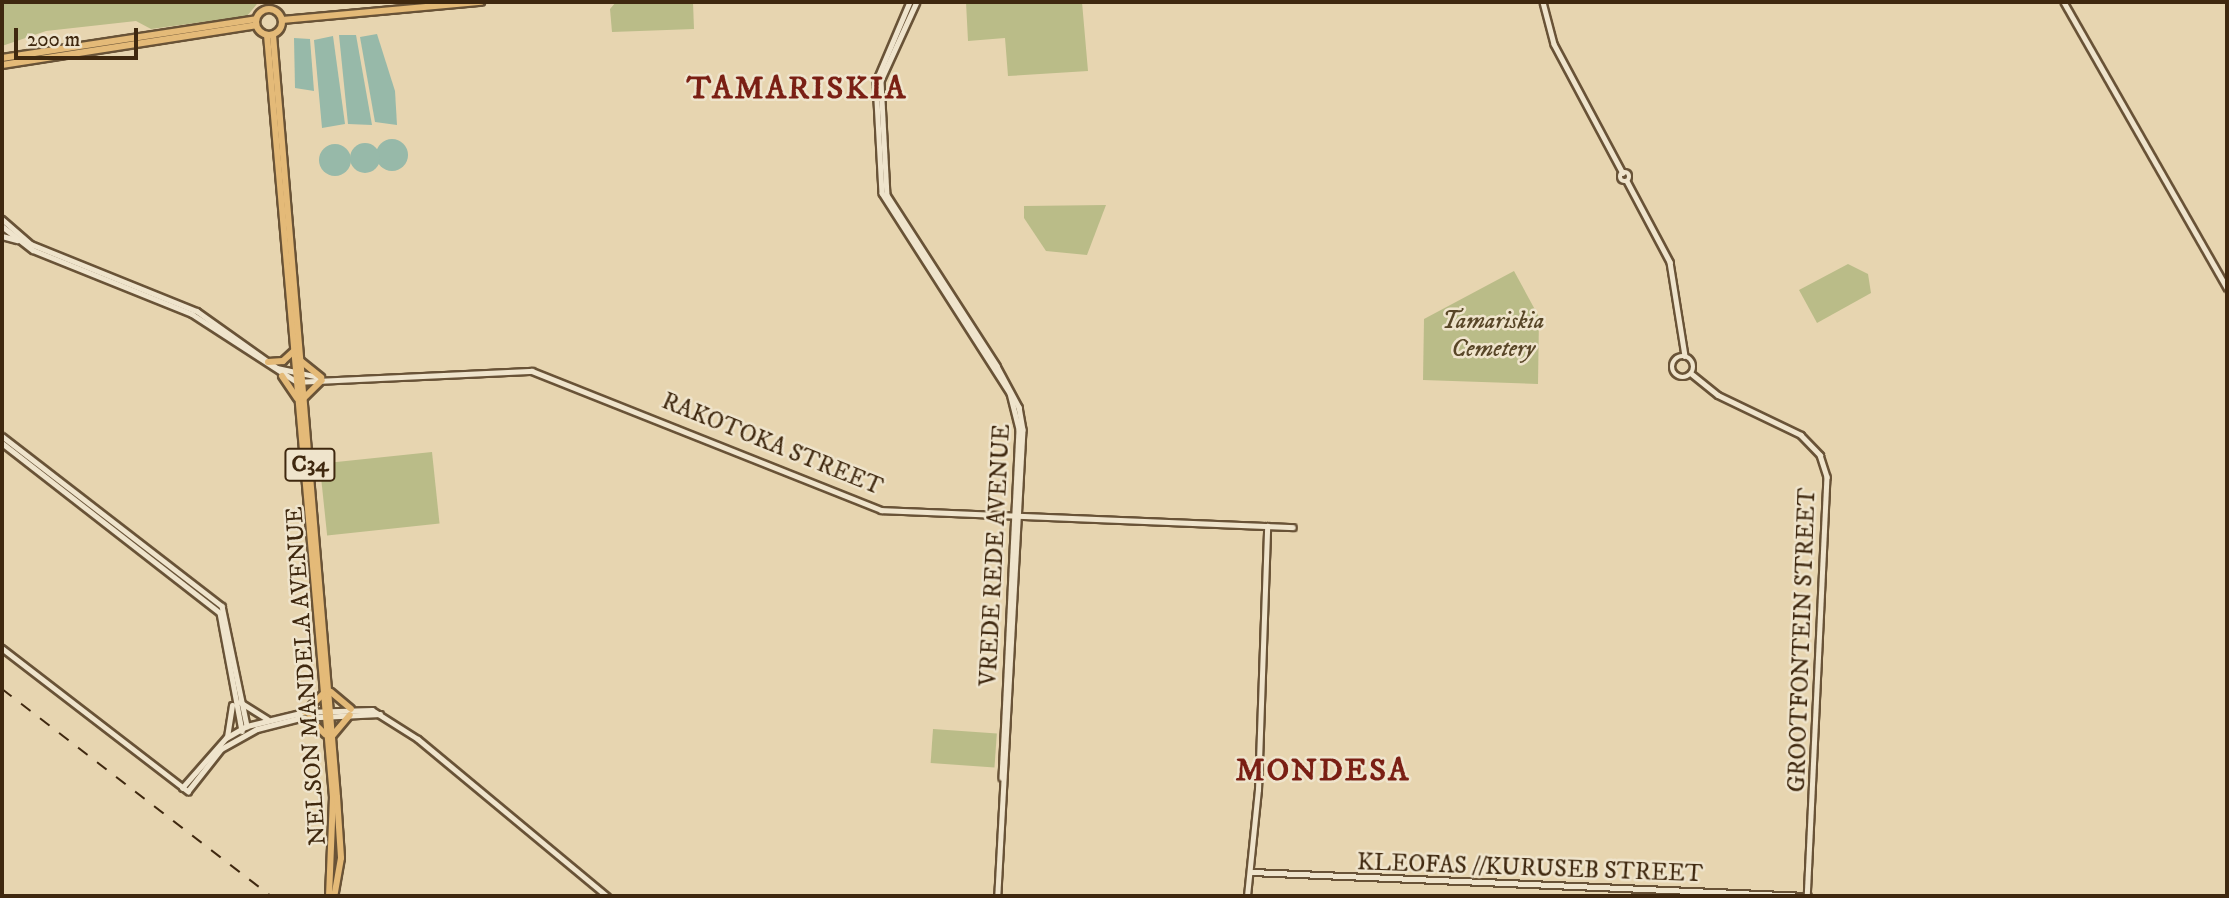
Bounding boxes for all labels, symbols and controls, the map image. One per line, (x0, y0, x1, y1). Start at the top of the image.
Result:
scale bar (18, 14, 142, 58)
text: 200 m (27, 27, 80, 53)
district label: TAMARISKIA (688, 70, 906, 108)
park label: Tamariskia Cemetery (1442, 308, 1544, 364)
street label: RAKOTOKA STREET (657, 388, 887, 502)
street label: VREDE REDE AVENUE (975, 423, 1017, 687)
road number: C34 (284, 446, 336, 485)
street label: GROOTFONTEIN STREET (1783, 487, 1823, 793)
street label: NELSON MANDELA AVENUE (281, 506, 333, 846)
district label: MONDESA (1236, 752, 1410, 790)
street label: KLEOFAS //KURUSEB STREET (1357, 849, 1703, 889)

